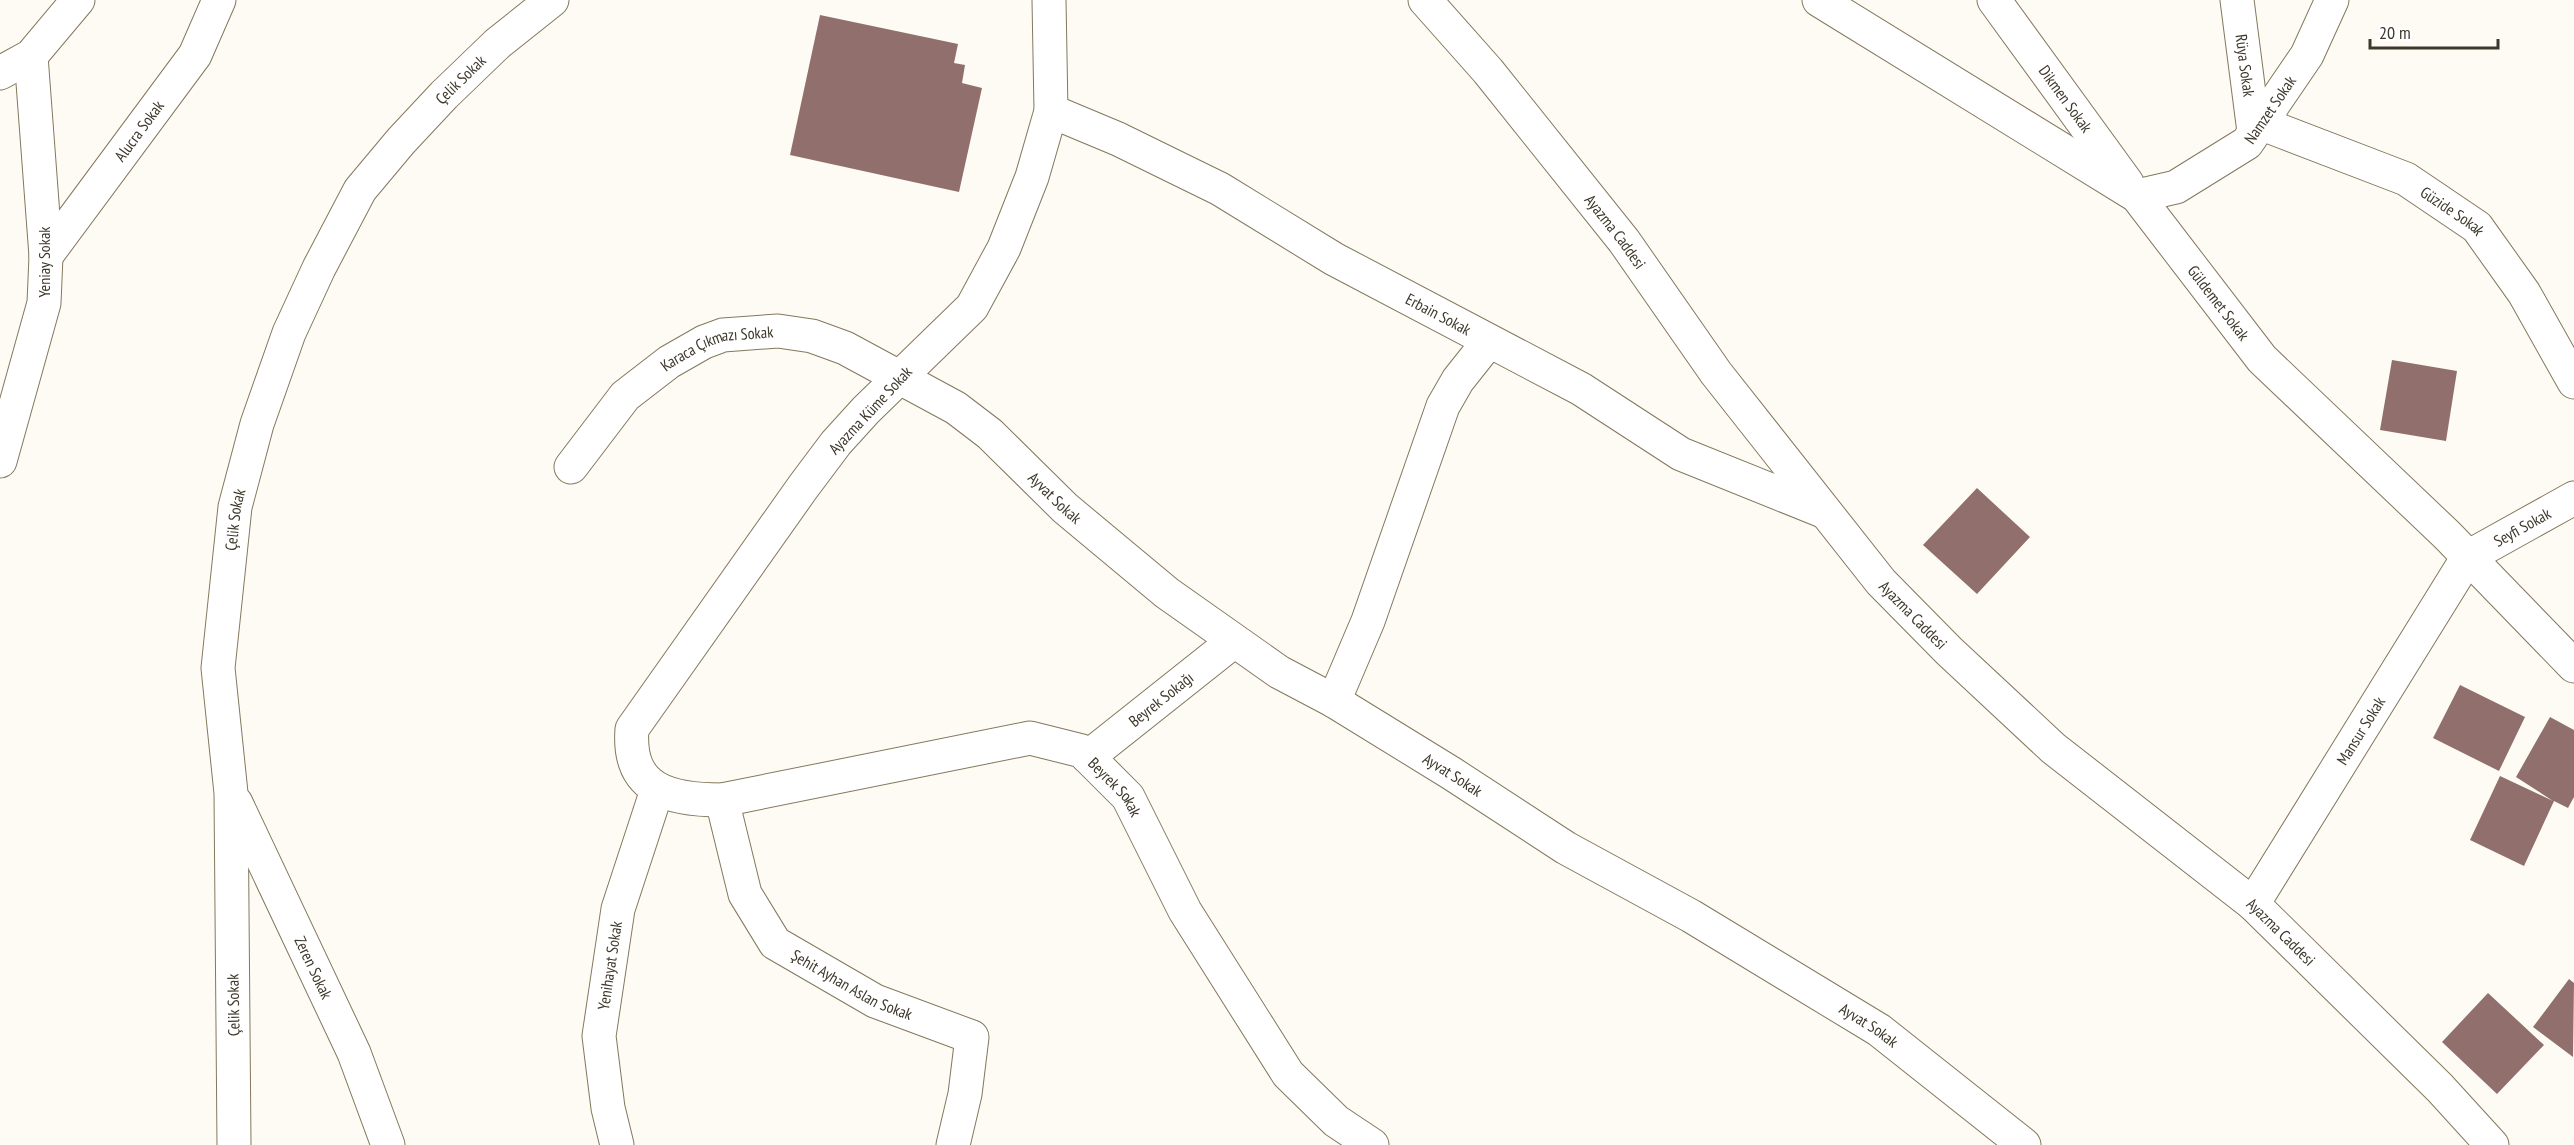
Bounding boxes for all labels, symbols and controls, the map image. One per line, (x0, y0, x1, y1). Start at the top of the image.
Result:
scale bar (2370, 12, 2498, 50)
text: 20 m (2379, 21, 2411, 44)
street label: Rüya Sokak (2231, 33, 2259, 99)
street label: Çelik Sokak (431, 50, 490, 108)
street label: Dikmen Sokak (2035, 61, 2097, 137)
street label: Namzet Sokak (2240, 71, 2300, 147)
street label: Alucra Sokak (110, 96, 168, 165)
street label: Güzide Sokak (2417, 182, 2490, 240)
street label: Ayazma Caddesi (1581, 190, 1650, 273)
street label: Yeniay Sokak (34, 226, 54, 298)
street label: Güldemet Sokak (2184, 261, 2254, 345)
street label: Erbain Sokak (1402, 289, 1475, 340)
street label: Karaca Çıkmazı Sokak (656, 321, 775, 375)
street label: Ayazma Küme Sokak (824, 361, 916, 458)
street label: Ayvat Sokak (1024, 468, 1086, 528)
street label: Çelik Sokak (220, 486, 250, 552)
street label: Seyfi Sokak (2490, 503, 2555, 551)
street label: Ayazma Caddesi (1875, 576, 1952, 653)
street label: Beyrek Sokağı (1124, 667, 1197, 731)
street label: Mansur Sokak (2332, 692, 2389, 768)
street label: Ayvat Sokak (1419, 748, 1487, 801)
street label: Beyrek Sokak (1084, 753, 1147, 821)
street label: Ayazma Caddesi (2243, 893, 2320, 970)
street label: Yenihayat Sokak (593, 919, 626, 1011)
street label: Zeren Sokak (290, 933, 337, 1003)
street label: Şehit Ayhan Aslan Sokak (788, 945, 916, 1024)
street label: Çelik Sokak (222, 973, 244, 1036)
street label: Ayvat Sokak (1836, 998, 1903, 1052)

